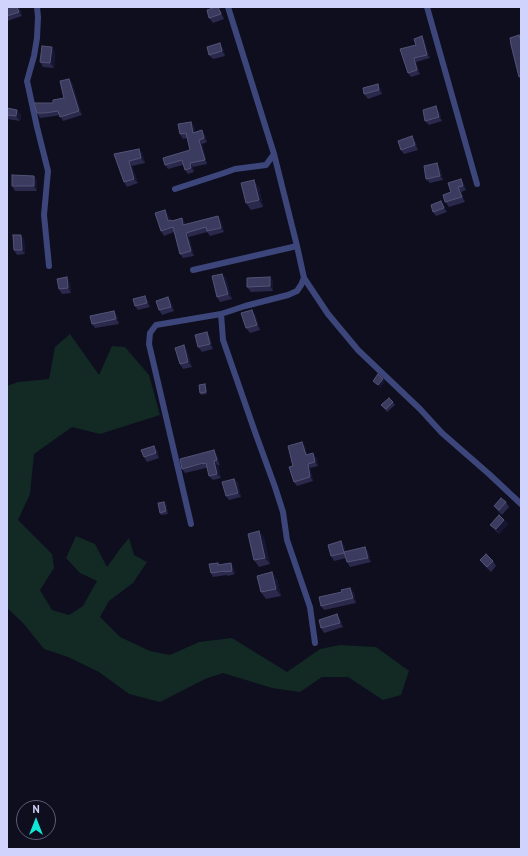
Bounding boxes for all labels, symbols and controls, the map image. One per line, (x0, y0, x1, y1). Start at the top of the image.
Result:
north arrow (16, 800, 56, 840)
text: N (32, 802, 40, 816)

